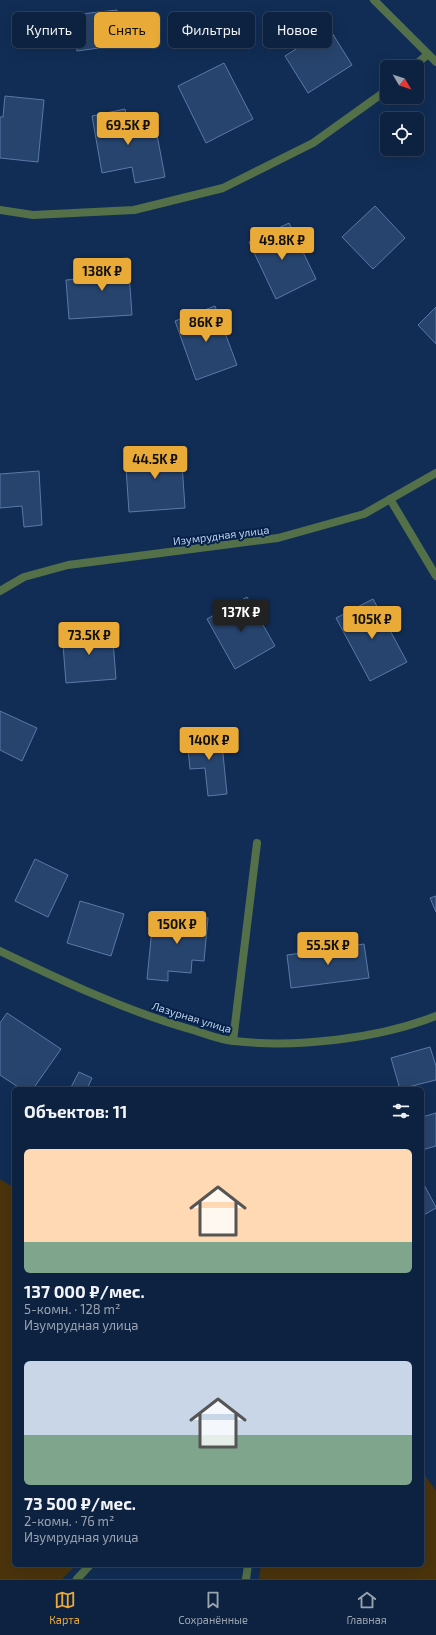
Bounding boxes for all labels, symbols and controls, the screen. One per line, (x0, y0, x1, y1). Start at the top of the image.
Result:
chip: Купить (12, 12, 86, 48)
chip: Снять (94, 12, 160, 48)
chip: Фильтры (168, 12, 255, 48)
chip: Новое (263, 12, 332, 48)
north arrow (380, 60, 424, 104)
map controls (380, 60, 424, 156)
pin: 69.5K ₽ (91, 112, 165, 146)
button: locate (380, 112, 424, 156)
text: 69.5K ₽ (106, 117, 150, 133)
pin: 49.8K ₽ (245, 227, 319, 261)
text: 49.8K ₽ (259, 232, 305, 248)
pin: 138K ₽ (69, 258, 135, 292)
text: 138K ₽ (82, 263, 122, 279)
pin: 86K ₽ (178, 309, 234, 343)
text: 86K ₽ (189, 314, 223, 330)
pin: 44.5K ₽ (118, 446, 192, 480)
text: 44.5K ₽ (132, 451, 178, 467)
street label: Изумрудная улица (172, 523, 270, 548)
pin: 137K ₽ (208, 599, 274, 633)
text: 137K ₽ (222, 604, 260, 620)
pin: 105K ₽ (339, 606, 405, 640)
text: 105K ₽ (352, 611, 392, 627)
pin: 73.5K ₽ (52, 622, 126, 656)
text: 73.5K ₽ (67, 627, 111, 643)
pin: 140K ₽ (176, 727, 242, 761)
text: 140K ₽ (189, 732, 229, 748)
pin: 150K ₽ (144, 911, 210, 945)
text: 150K ₽ (157, 916, 197, 932)
pin: 55.5K ₽ (291, 932, 365, 966)
text: 55.5K ₽ (306, 937, 350, 953)
street label: Лазурная улица (150, 999, 233, 1036)
icon: filters (390, 1100, 412, 1122)
text: Объектов: 11 (24, 1101, 127, 1121)
icon: home (182, 1175, 254, 1247)
text: 137 000 ₽/мес. (24, 1281, 145, 1301)
text: 5-комн. · 128 m² (24, 1301, 120, 1317)
text: Изумрудная улица (24, 1317, 139, 1333)
icon: home (182, 1387, 254, 1459)
text: 73 500 ₽/мес. (24, 1493, 136, 1513)
text: 2-комн. · 76 m² (24, 1513, 114, 1529)
text: Изумрудная улица (24, 1529, 139, 1545)
tab: Карта (49, 1589, 80, 1626)
tab: Сохранённые (178, 1589, 248, 1626)
tab: Главная (346, 1589, 387, 1626)

